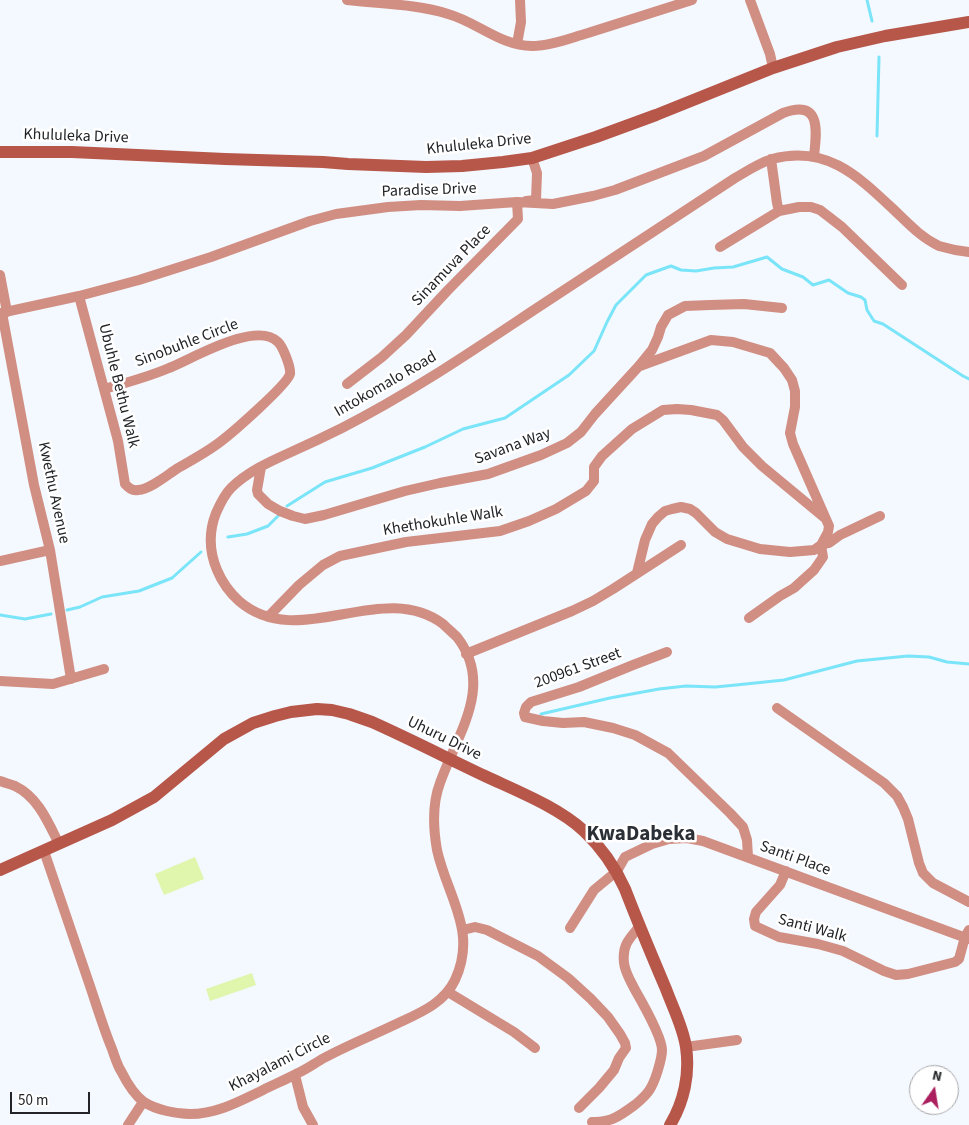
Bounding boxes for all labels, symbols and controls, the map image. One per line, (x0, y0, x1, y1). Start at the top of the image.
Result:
street label: Khululeka Drive (23, 126, 129, 148)
street label: Khululeka Drive (426, 130, 532, 160)
street label: Paradise Drive (381, 180, 477, 202)
street label: Sinamuva Place (408, 221, 496, 311)
street label: Sinobuhle Circle (133, 315, 241, 373)
street label: Ubuhle Bethu Walk (93, 322, 143, 450)
street label: Intokomalo Road (332, 348, 440, 422)
street label: Savana Way (472, 424, 554, 470)
street label: Kwethu Avenue (33, 440, 73, 546)
street label: Khethokuhle Walk (382, 503, 504, 541)
street label: 200961 Street (532, 644, 624, 694)
street label: Uhuru Drive (404, 713, 484, 765)
district label: KwaDabeka (586, 822, 696, 848)
street label: Santi Place (757, 837, 833, 881)
street label: Santi Walk (776, 911, 848, 947)
street label: Khayalami Circle (226, 1029, 334, 1097)
north arrow (909, 1065, 959, 1115)
text: N (930, 1066, 944, 1087)
scale bar (12, 1082, 92, 1114)
text: 50 m (18, 1090, 48, 1111)

